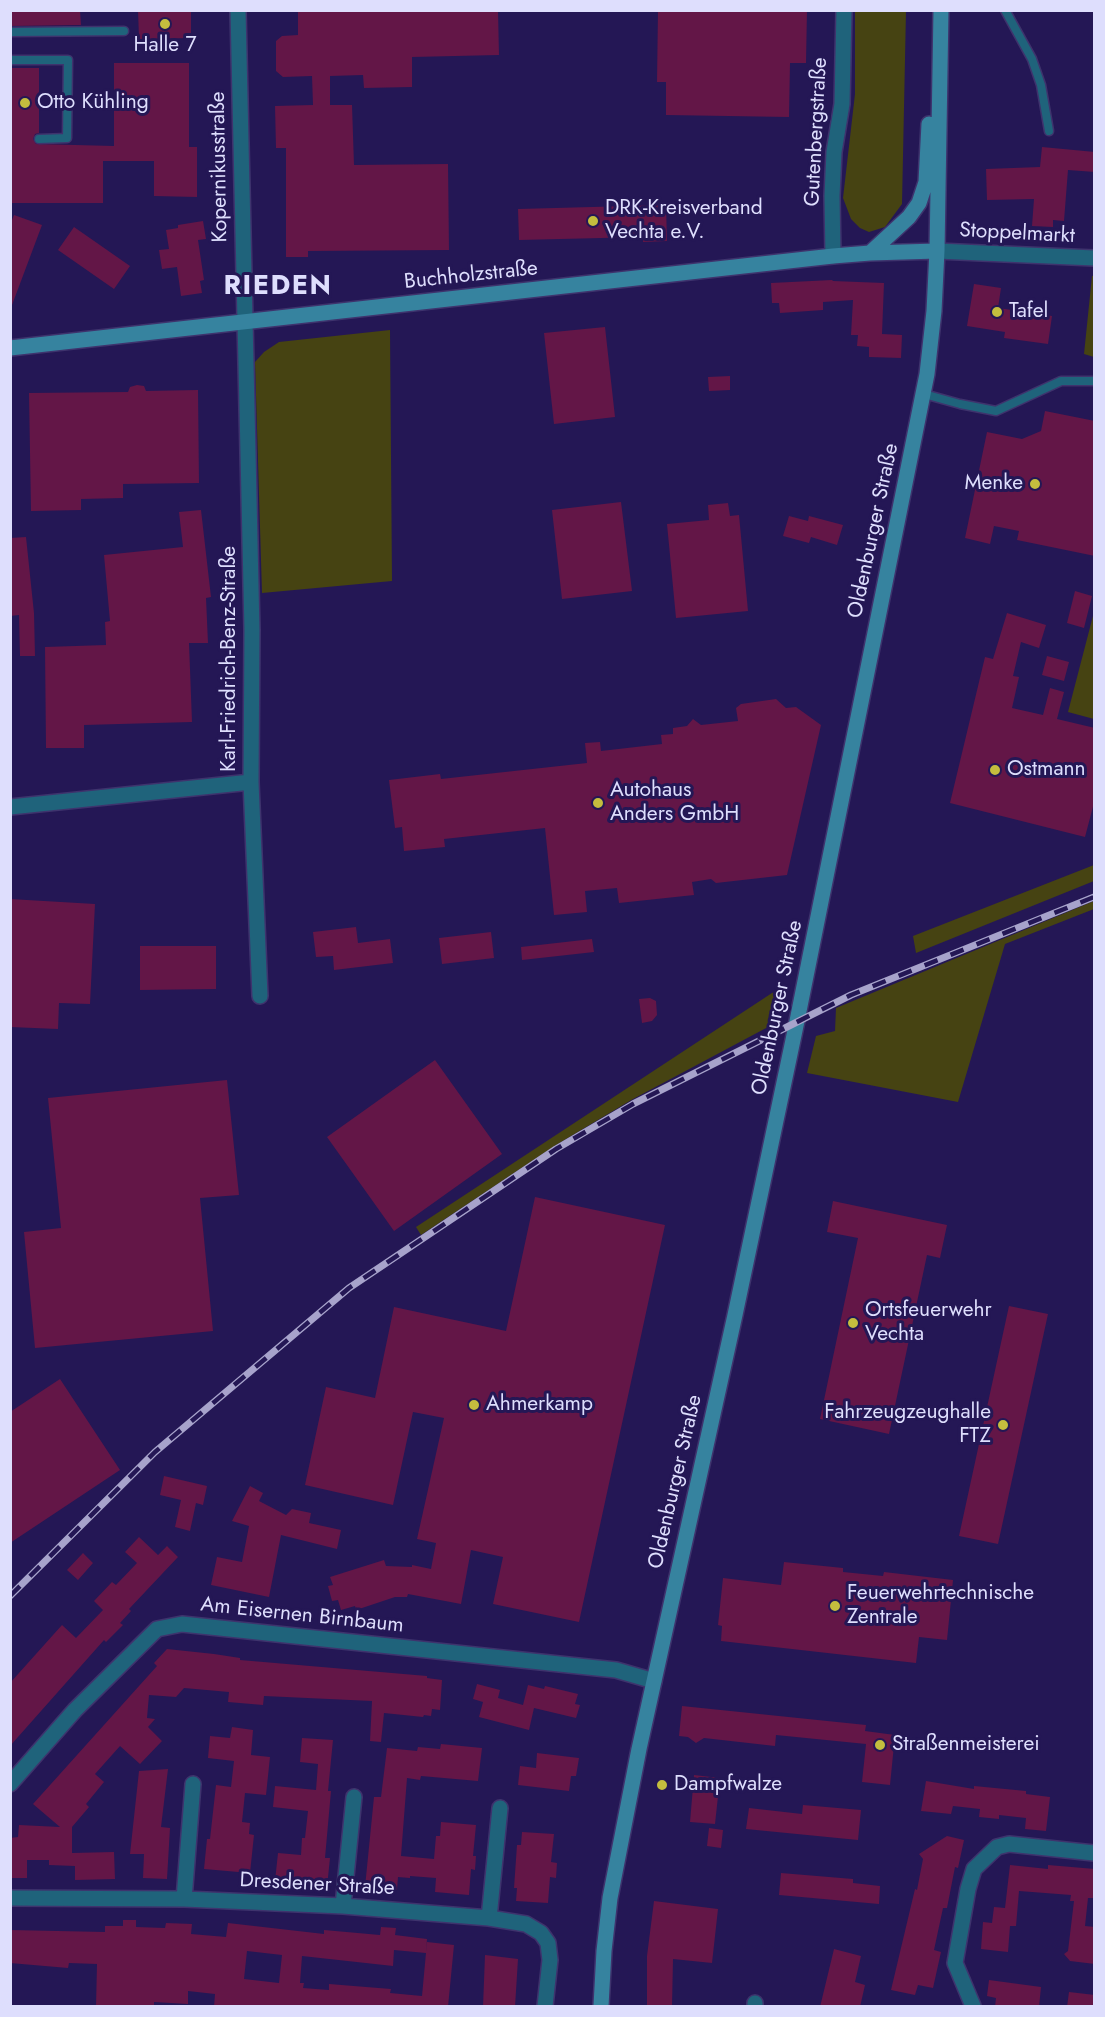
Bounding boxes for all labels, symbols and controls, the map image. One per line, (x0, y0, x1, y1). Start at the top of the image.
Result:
marker: Halle 7 (158, 17, 172, 31)
place label: Halle 7 (134, 33, 196, 59)
street label: Gutenbergstraße (801, 57, 833, 207)
place label: Otto Kühling (37, 90, 149, 116)
street label: Kopernikusstraße (206, 91, 234, 243)
marker: Otto Kühling (18, 96, 32, 110)
place label: DRK-Kreisverband Vechta e.V. (605, 196, 763, 246)
marker: DRK-Kreisverband Vechta e.V. (586, 214, 600, 228)
street label: Stoppelmarkt (959, 218, 1075, 250)
street label: Buchholzstraße (403, 256, 539, 296)
district label: RIEDEN (224, 271, 332, 303)
place label: Tafel (1009, 299, 1048, 325)
marker: Tafel (990, 305, 1004, 319)
street label: Oldenburger Straße (843, 441, 905, 621)
place label: Menke (964, 471, 1023, 497)
marker: Menke (1028, 477, 1042, 491)
street label: Karl-Friedrich-Benz-Straße (217, 546, 243, 772)
place label: Ostmann (1007, 757, 1086, 783)
marker: Ostmann (988, 763, 1002, 777)
place label: Autohaus Anders GmbH (610, 778, 739, 828)
marker: Autohaus Anders GmbH (591, 796, 605, 810)
street label: Oldenburger Straße (747, 918, 809, 1098)
place label: Ortsfeuerwehr Vechta (865, 1298, 992, 1348)
marker: Ortsfeuerwehr Vechta (846, 1316, 860, 1330)
place label: Ahmerkamp (486, 1392, 593, 1418)
street label: Oldenburger Straße (644, 1392, 708, 1572)
marker: Ahmerkamp (467, 1398, 481, 1412)
place label: Fahrzeugzeughalle FTZ (824, 1400, 991, 1450)
marker: Fahrzeugzeughalle FTZ (996, 1418, 1010, 1432)
place label: Feuerwehrtechnische Zentrale (847, 1581, 1034, 1631)
street label: Am Eisernen Birnbaum (199, 1593, 405, 1639)
marker: Feuerwehrtechnische Zentrale (828, 1599, 842, 1613)
place label: Straßenmeisterei (892, 1732, 1040, 1758)
marker: Straßenmeisterei (873, 1738, 887, 1752)
place label: Dampfwalze (674, 1772, 782, 1798)
marker: Dampfwalze (655, 1778, 669, 1792)
street label: Dresdener Straße (239, 1868, 395, 1902)

